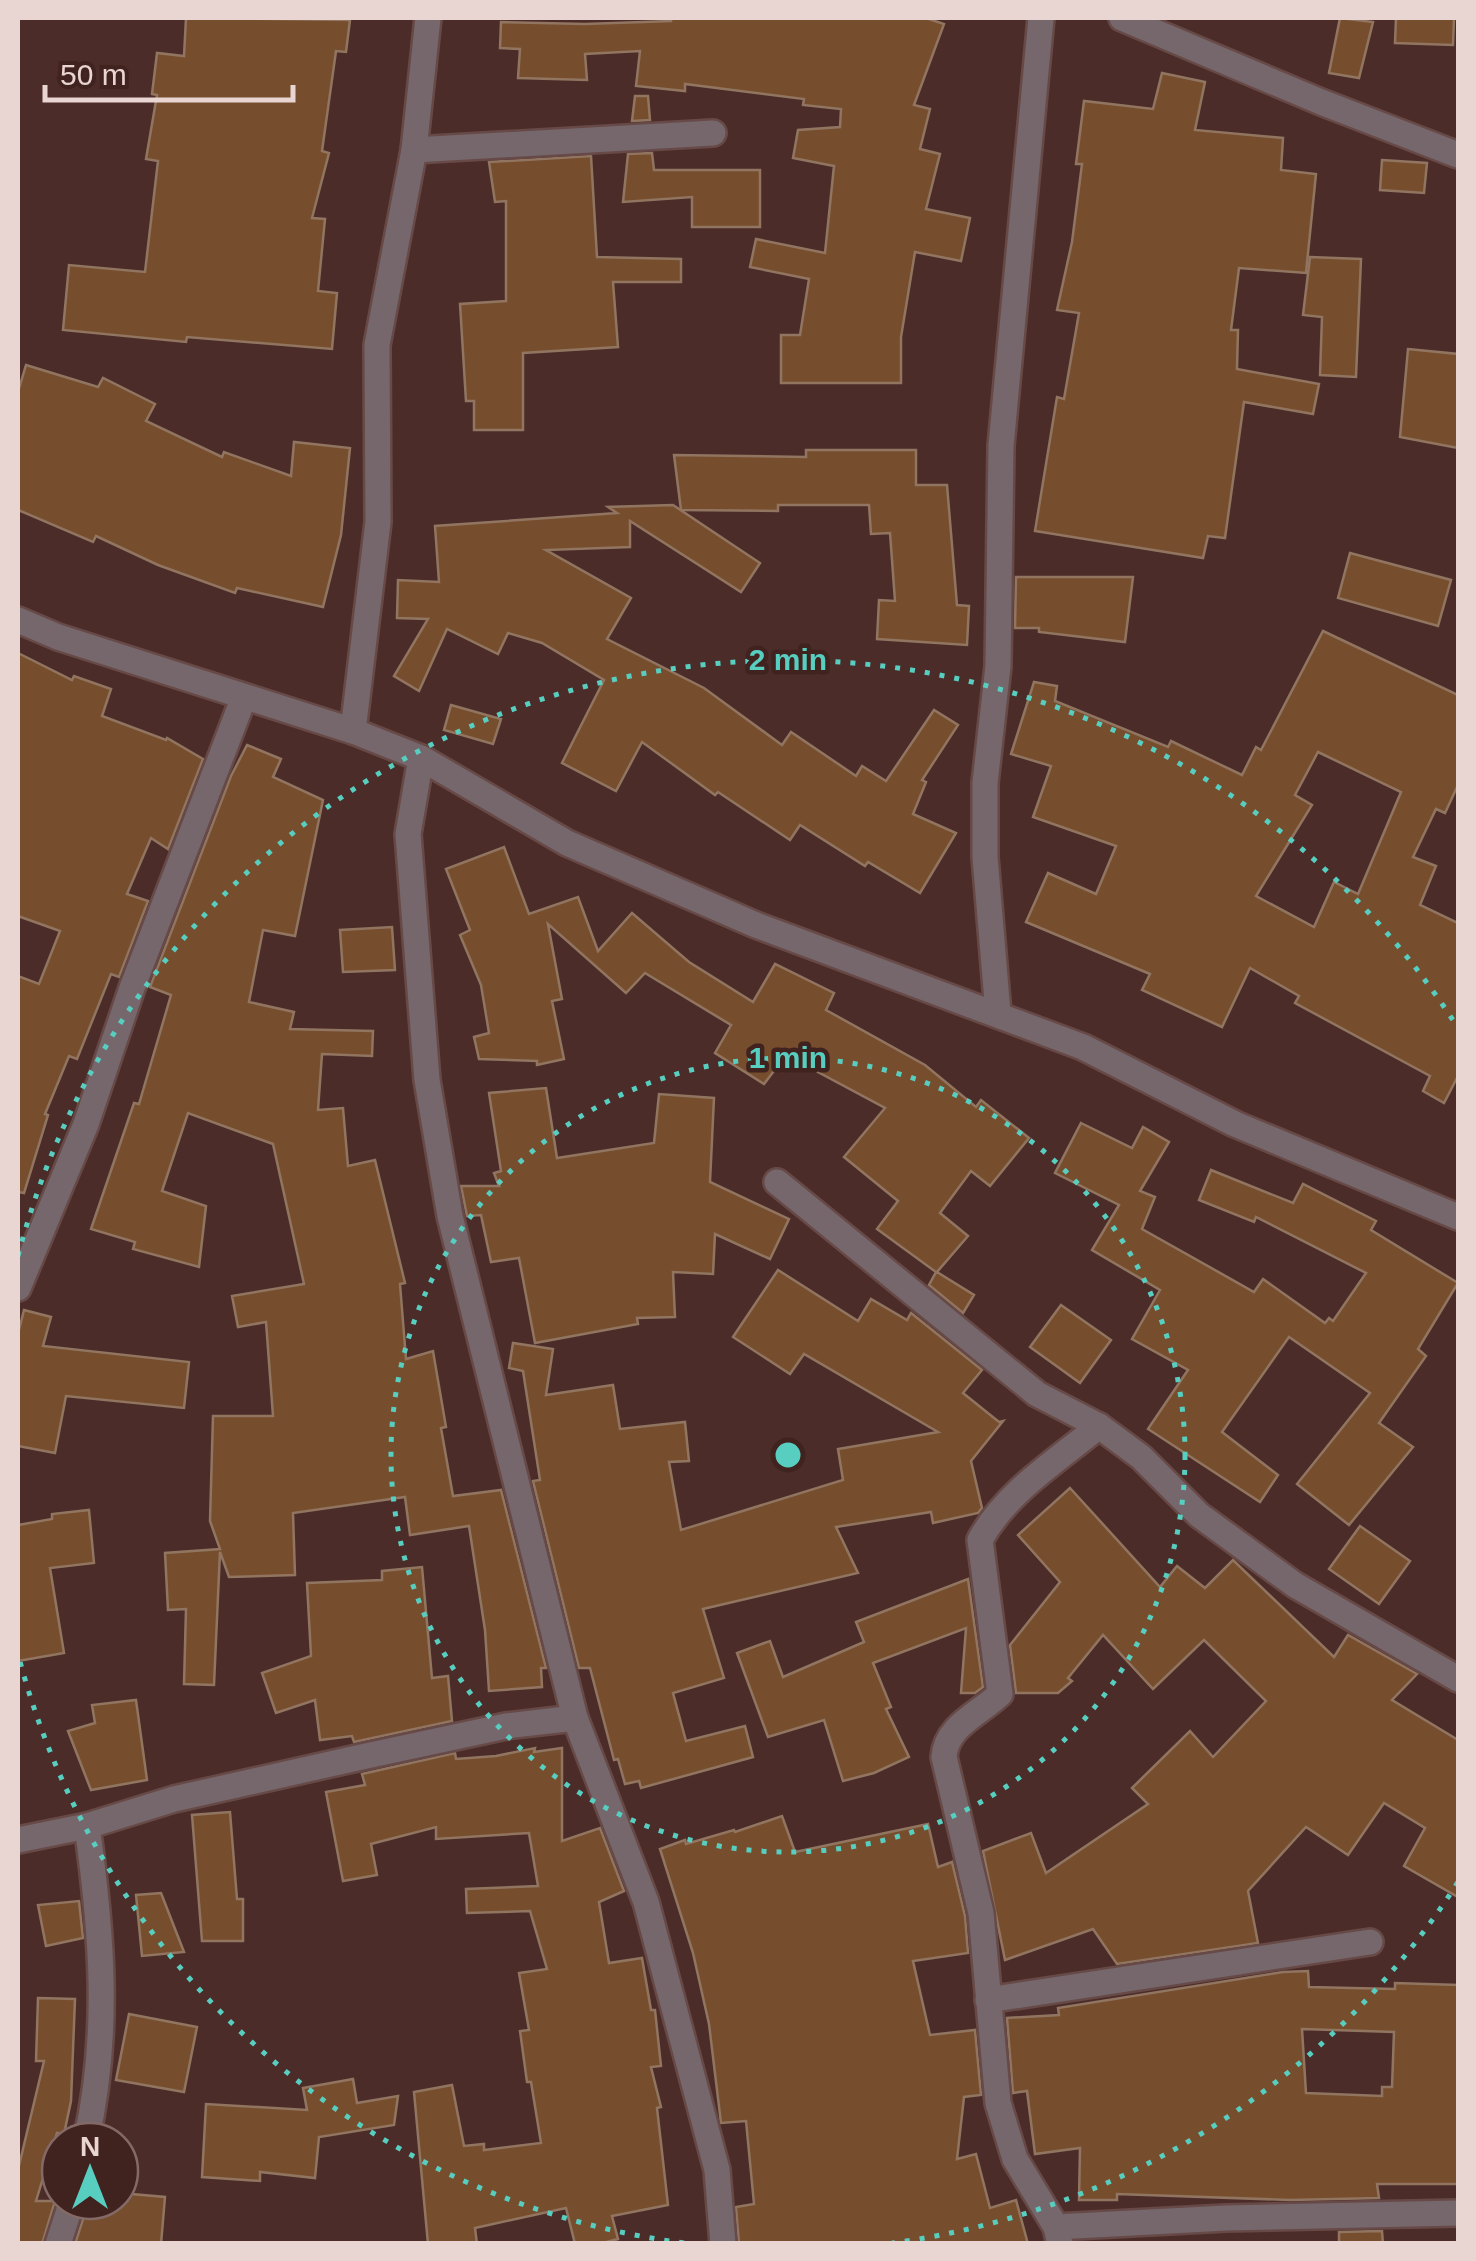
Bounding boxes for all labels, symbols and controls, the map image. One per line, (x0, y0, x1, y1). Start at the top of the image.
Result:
scale bar (45, 40, 292, 102)
text: 50 m (60, 58, 127, 91)
text: 2 min (749, 643, 827, 676)
text: 1 min (749, 1041, 827, 1074)
centre of rings (770, 1437, 806, 1473)
north arrow (40, 2121, 140, 2221)
text: N (80, 2131, 100, 2162)

